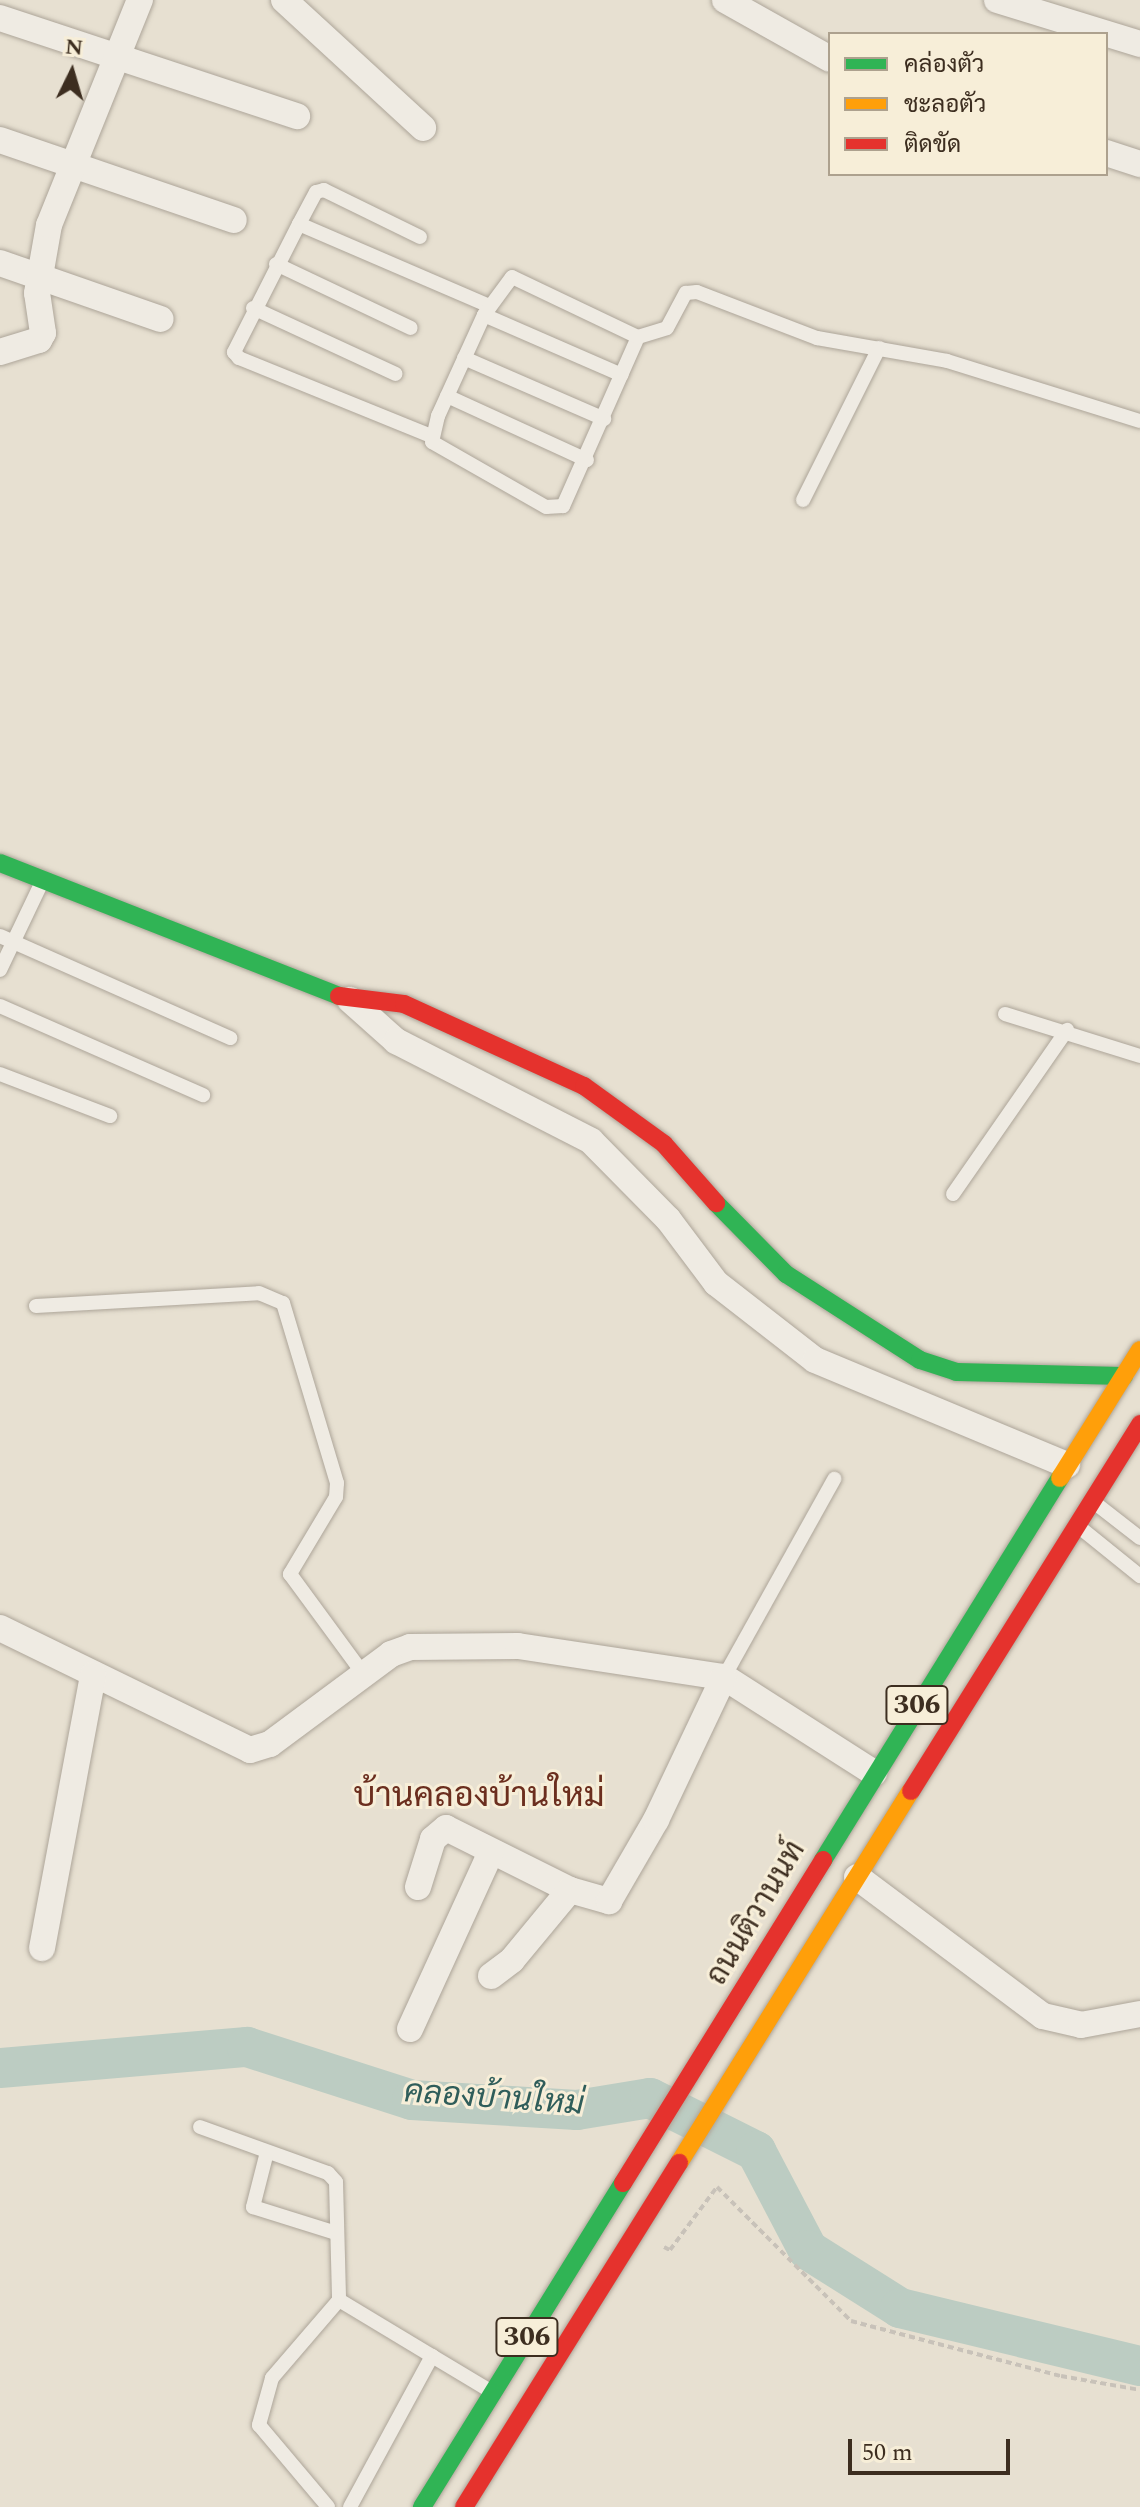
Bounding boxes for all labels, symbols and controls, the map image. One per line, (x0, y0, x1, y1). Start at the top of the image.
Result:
text: N (64, 30, 85, 65)
north arrow (32, 32, 112, 112)
legend (828, 32, 1108, 176)
text: คล่องตัว (904, 47, 984, 83)
text: ชะลอตัว (904, 87, 986, 123)
text: ติดขัด (904, 127, 961, 163)
road number: 306 (885, 1681, 949, 1729)
district label: บ้านคลองบ้านใหม่ (353, 1777, 605, 1817)
street label: ถนนติวานนท์ (699, 1834, 813, 1992)
water label: คลองบ้านใหม่ (403, 2074, 585, 2124)
road number: 306 (495, 2313, 559, 2361)
scale bar (852, 2423, 1014, 2473)
text: 50 m (862, 2435, 913, 2471)

